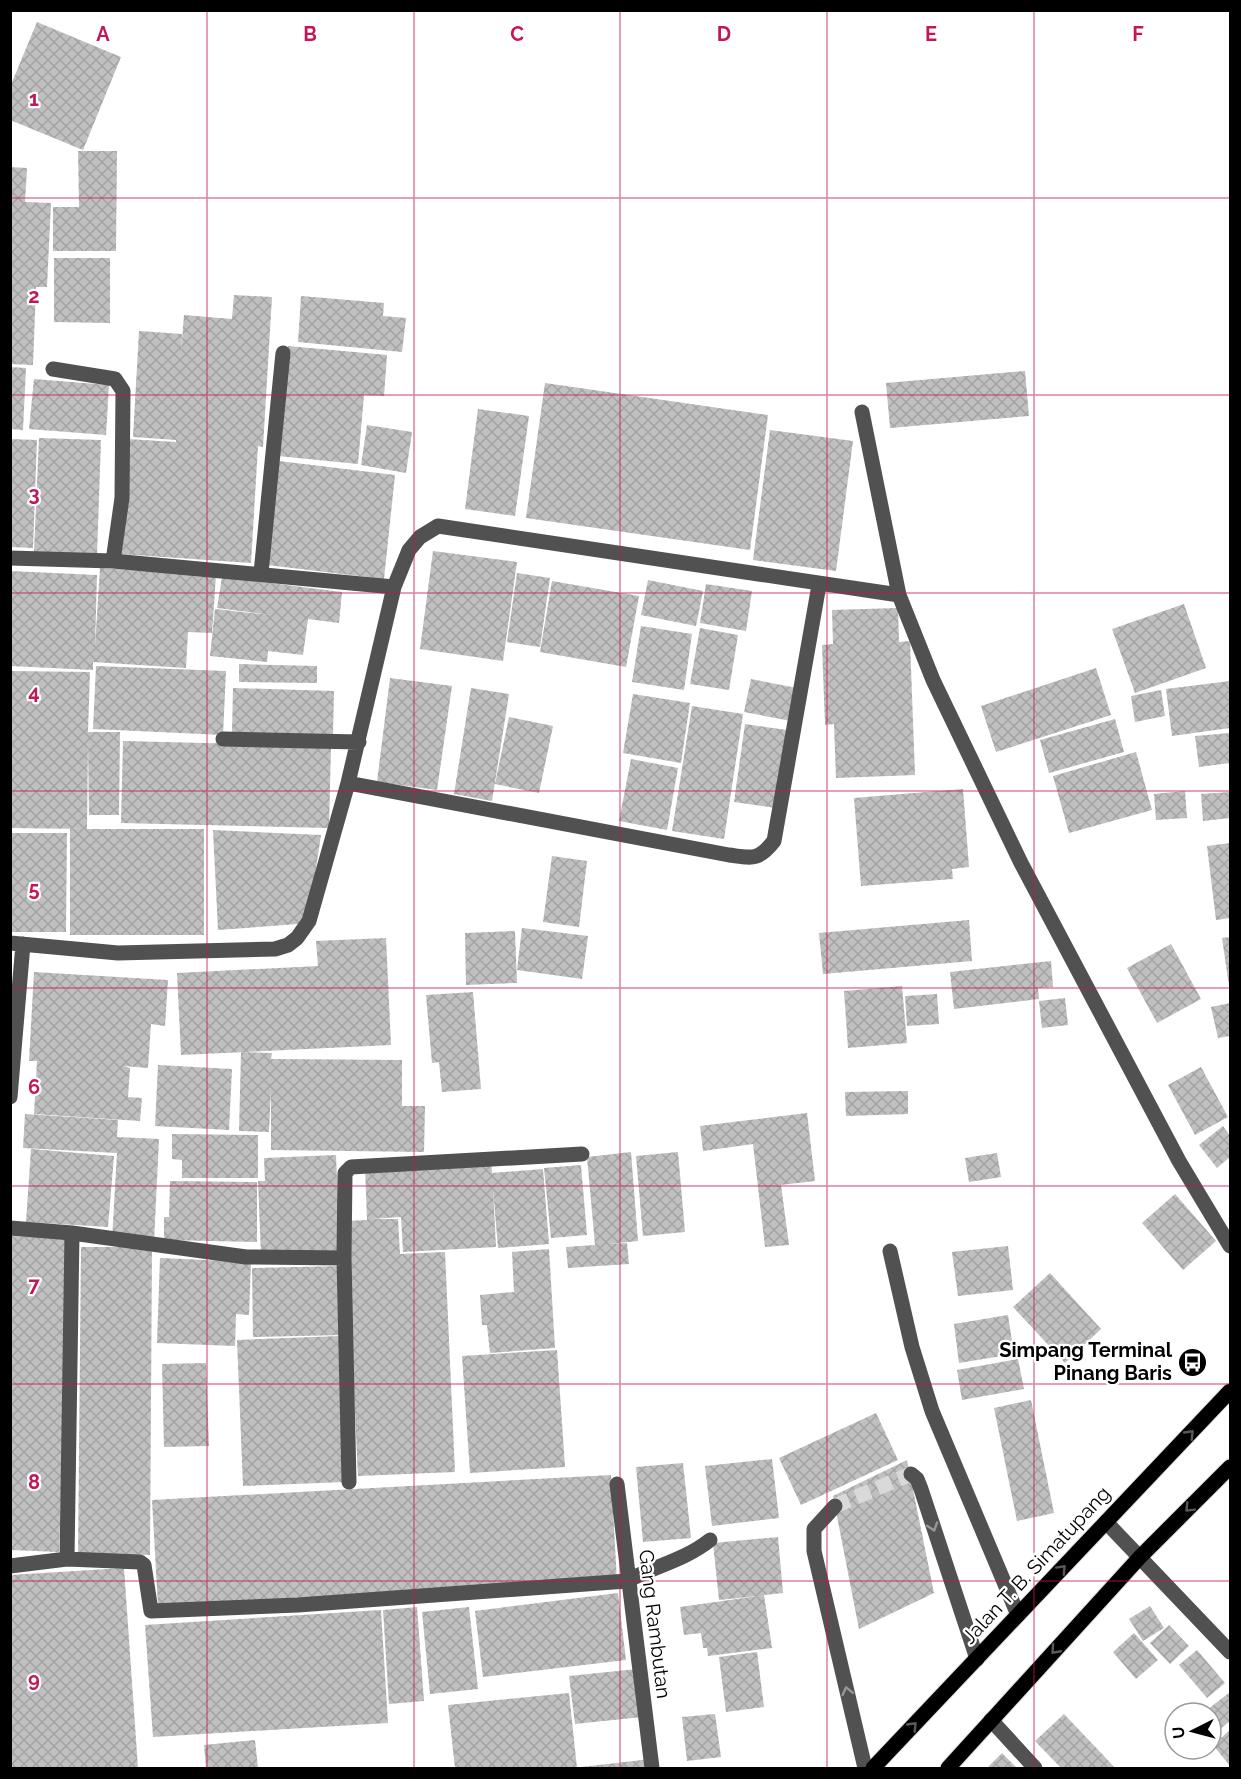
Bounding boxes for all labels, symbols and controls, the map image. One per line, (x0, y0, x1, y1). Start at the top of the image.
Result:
text: A (96, 22, 110, 46)
text: B (303, 22, 317, 46)
text: C (510, 22, 524, 46)
text: D (717, 22, 731, 46)
text: E (925, 22, 937, 46)
text: F (1132, 22, 1144, 46)
text: 1 (29, 87, 39, 111)
text: 2 (28, 284, 40, 308)
text: 3 (28, 482, 40, 506)
text: 4 (28, 680, 40, 704)
text: 5 (28, 877, 40, 901)
text: 6 (28, 1075, 40, 1099)
text: 7 (28, 1273, 40, 1297)
place label: Simpang Terminal Pinang Baris (999, 1338, 1173, 1385)
bus stop icon: Simpang Terminal Pinang Baris (1177, 1346, 1209, 1378)
one-way arrow (1182, 1430, 1193, 1441)
text: 8 (28, 1470, 40, 1494)
street label: Jalan T. B. Simatupang (957, 1481, 1115, 1649)
one-way arrow (1185, 1501, 1195, 1512)
one-way arrow (926, 1521, 939, 1532)
street label: Gang Rambutan (634, 1548, 676, 1700)
one-way arrow (1054, 1566, 1065, 1577)
one-way arrow (1051, 1643, 1062, 1653)
text: 9 (28, 1668, 40, 1692)
one-way arrow (841, 1686, 854, 1696)
north arrow (1163, 1701, 1223, 1761)
one-way arrow (906, 1723, 917, 1733)
text: U (1169, 1726, 1189, 1739)

